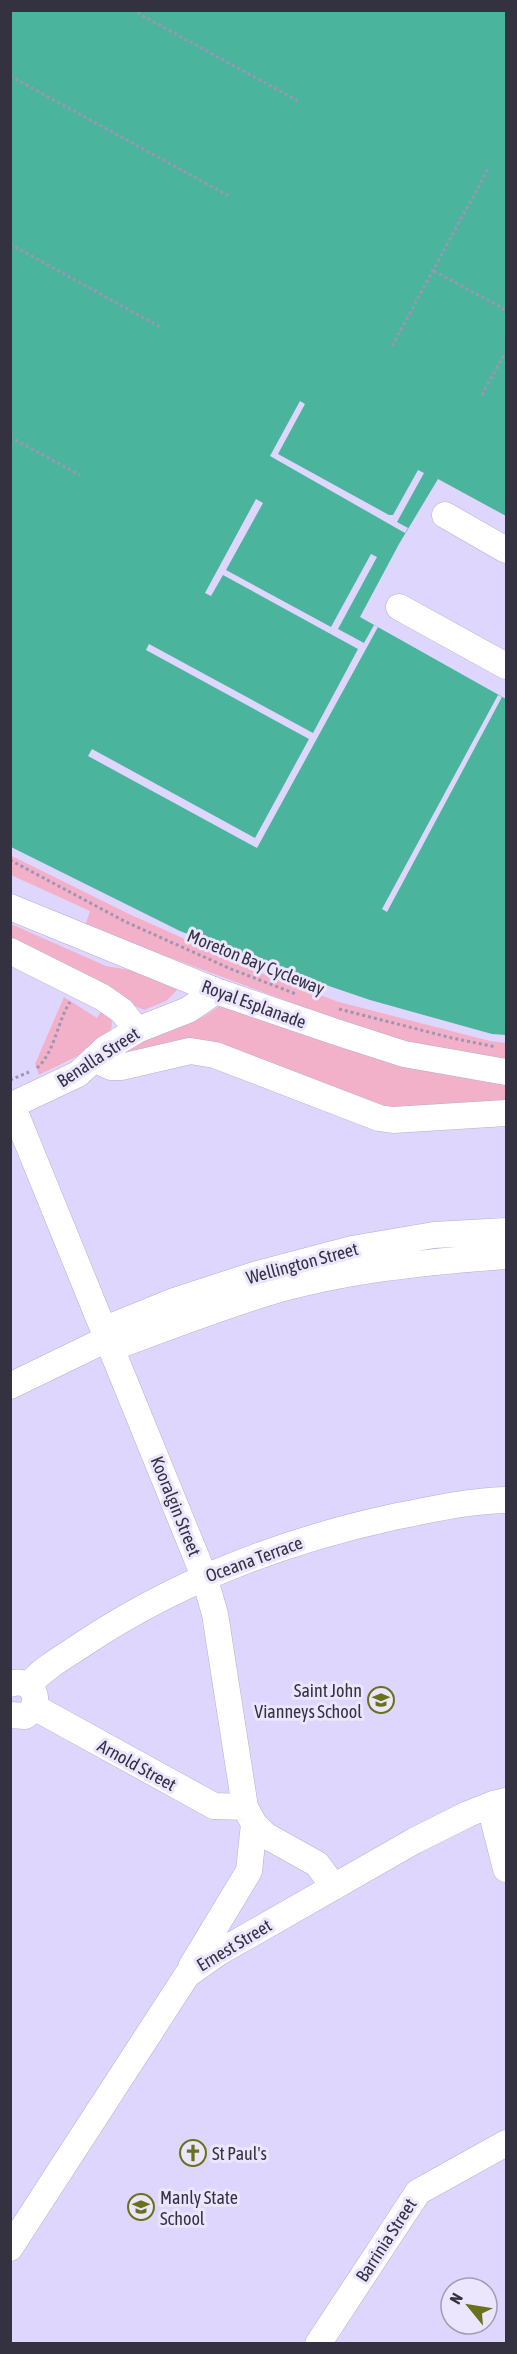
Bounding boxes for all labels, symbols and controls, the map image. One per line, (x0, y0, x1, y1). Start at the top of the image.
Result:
street label: Moreton Bay Cycleway (184, 925, 328, 999)
street label: Royal Esplanade (199, 975, 309, 1033)
street label: Benalla Street (53, 1023, 143, 1091)
street label: Wellington Street (244, 1238, 360, 1288)
street label: Kooralgin Street (146, 1453, 206, 1559)
street label: Oceana Terrace (203, 1532, 305, 1586)
place label: Saint John Vianneys School (254, 1680, 362, 1722)
school or university icon: Saint John Vianneys School (366, 1685, 396, 1715)
street label: Arnold Street (94, 1735, 180, 1795)
street label: Ernest Street (193, 1915, 275, 1975)
church icon: St Paul's (178, 2138, 208, 2168)
place label: St Paul's (212, 2143, 267, 2164)
place label: Manly State School (160, 2187, 238, 2229)
school or university icon: Manly State School (126, 2192, 156, 2222)
street label: Barrinia Street (351, 2194, 421, 2286)
north arrow (439, 2276, 499, 2336)
text: N (446, 2290, 466, 2307)

